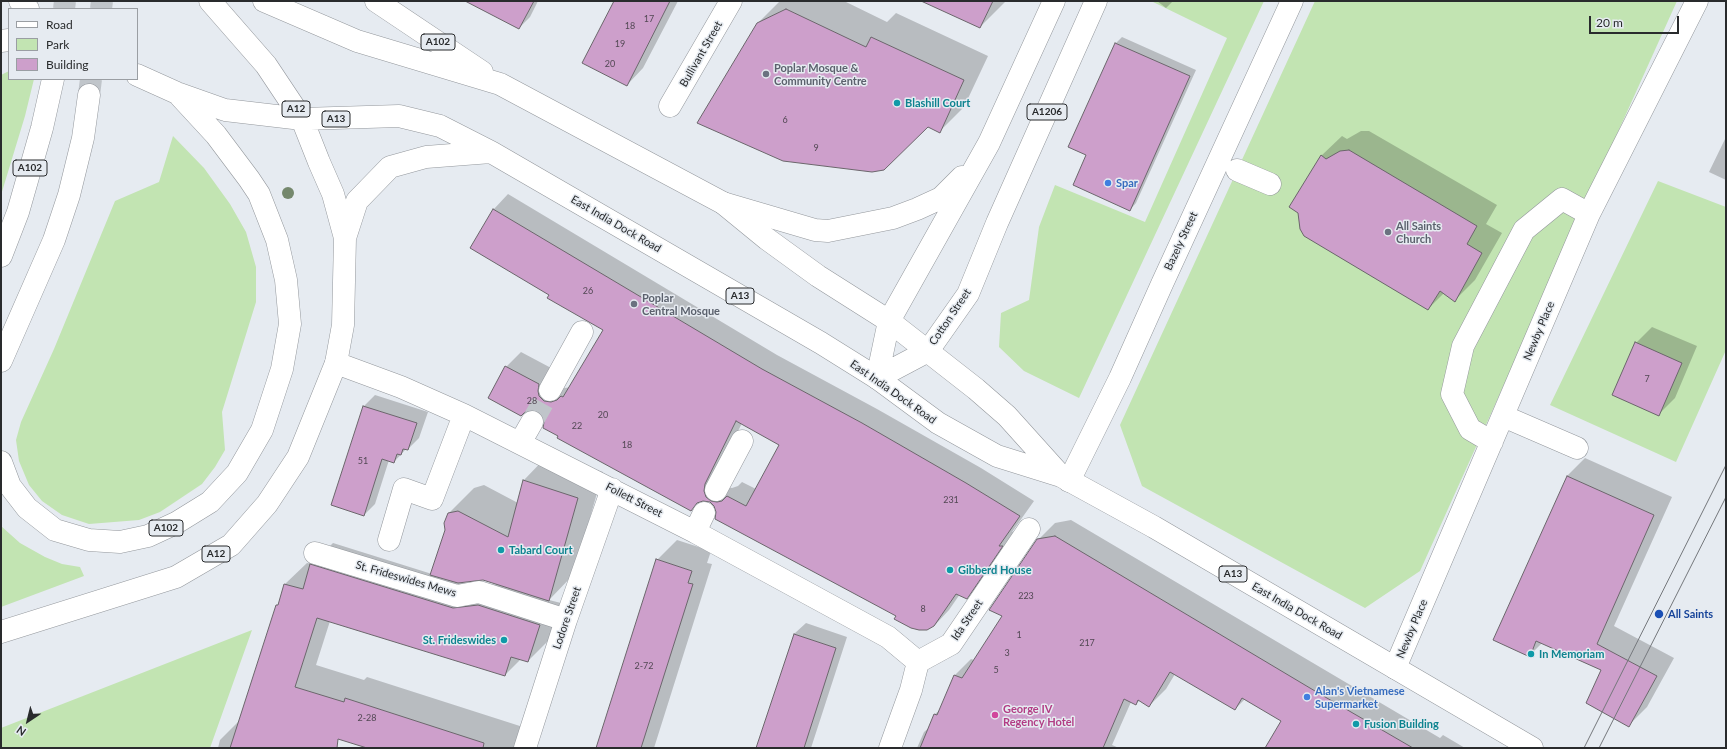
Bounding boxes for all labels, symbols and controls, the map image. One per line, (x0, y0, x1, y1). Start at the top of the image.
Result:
legend (8, 8, 138, 80)
scale bar (1591, 8, 1681, 34)
house number: 17 (644, 14, 654, 24)
text: 20 m (1596, 15, 1623, 30)
text: Road (46, 17, 73, 32)
street label: Bullivant Street (677, 19, 725, 89)
house number: 18 (625, 21, 635, 31)
road number: A102 (421, 34, 455, 50)
text: Park (46, 37, 69, 52)
house number: 19 (615, 39, 625, 49)
text: Building (46, 57, 89, 72)
house number: 20 (605, 59, 615, 69)
place label: Poplar Mosque & Community Centre (774, 61, 867, 87)
marker: Poplar Mosque & Community Centre (761, 69, 771, 79)
place label: Blashill Court (905, 96, 970, 110)
marker: Blashill Court (892, 98, 902, 108)
road number: A12 (282, 101, 310, 117)
road number: A1206 (1027, 104, 1067, 120)
road number: A13 (322, 111, 350, 127)
house number: 6 (782, 115, 788, 125)
house number: 9 (813, 143, 819, 153)
road number: A102 (13, 160, 47, 176)
place label: Spar (1116, 176, 1138, 190)
marker: Spar (1103, 178, 1113, 188)
street label: East India Dock Road (569, 193, 663, 255)
street label: Bazely Street (1162, 210, 1200, 272)
place label: All Saints Church (1396, 219, 1441, 245)
marker: All Saints Church (1383, 227, 1393, 237)
house number: 26 (583, 286, 593, 296)
street label: Cotton Street (926, 286, 974, 348)
road number: A13 (726, 288, 754, 304)
place label: Poplar Central Mosque (642, 291, 720, 317)
marker: Poplar Central Mosque (629, 299, 639, 309)
street label: Newby Place (1521, 300, 1557, 362)
street label: East India Dock Road (847, 357, 939, 427)
house number: 7 (1644, 374, 1650, 384)
house number: 28 (527, 396, 537, 406)
house number: 20 (598, 410, 608, 420)
house number: 22 (572, 421, 582, 431)
house number: 18 (622, 440, 632, 450)
house number: 51 (358, 456, 368, 466)
street label: Follett Street (603, 480, 665, 520)
house number: 231 (943, 495, 959, 505)
road number: A102 (149, 520, 183, 536)
place label: Tabard Court (509, 543, 573, 557)
marker: Tabard Court (496, 545, 506, 555)
road number: A12 (202, 546, 230, 562)
street label: St. Frideswides Mews (354, 558, 458, 600)
place label: Gibberd House (958, 563, 1032, 577)
marker: Gibberd House (945, 565, 955, 575)
road number: A13 (1219, 566, 1247, 582)
street label: East India Dock Road (1250, 580, 1344, 642)
street label: Lodore Street (550, 585, 584, 651)
house number: 223 (1018, 591, 1034, 601)
street label: Ida Street (949, 597, 985, 643)
street label: Newby Place (1394, 598, 1430, 660)
house number: 8 (920, 604, 926, 614)
place label: All Saints (1668, 607, 1713, 621)
marker: All Saints (1653, 608, 1665, 620)
house number: 1 (1016, 630, 1022, 640)
place label: St. Frideswides (423, 633, 496, 647)
marker: St. Frideswides (499, 635, 509, 645)
house number: 217 (1079, 638, 1095, 648)
place label: In Memoriam (1539, 647, 1604, 661)
house number: 3 (1004, 648, 1010, 658)
marker: In Memoriam (1526, 649, 1536, 659)
house number: 2-72 (634, 661, 654, 671)
house number: 5 (993, 665, 999, 675)
place label: Alan's Vietnamese Supermarket (1315, 684, 1405, 710)
marker: Alan's Vietnamese Supermarket (1302, 692, 1312, 702)
north arrow (8, 701, 48, 741)
place label: George IV Regency Hotel (1003, 702, 1074, 728)
marker: George IV Regency Hotel (990, 710, 1000, 720)
house number: 2-28 (357, 713, 377, 723)
place label: Fusion Building (1364, 717, 1439, 731)
marker: Fusion Building (1351, 719, 1361, 729)
text: N (14, 723, 28, 739)

